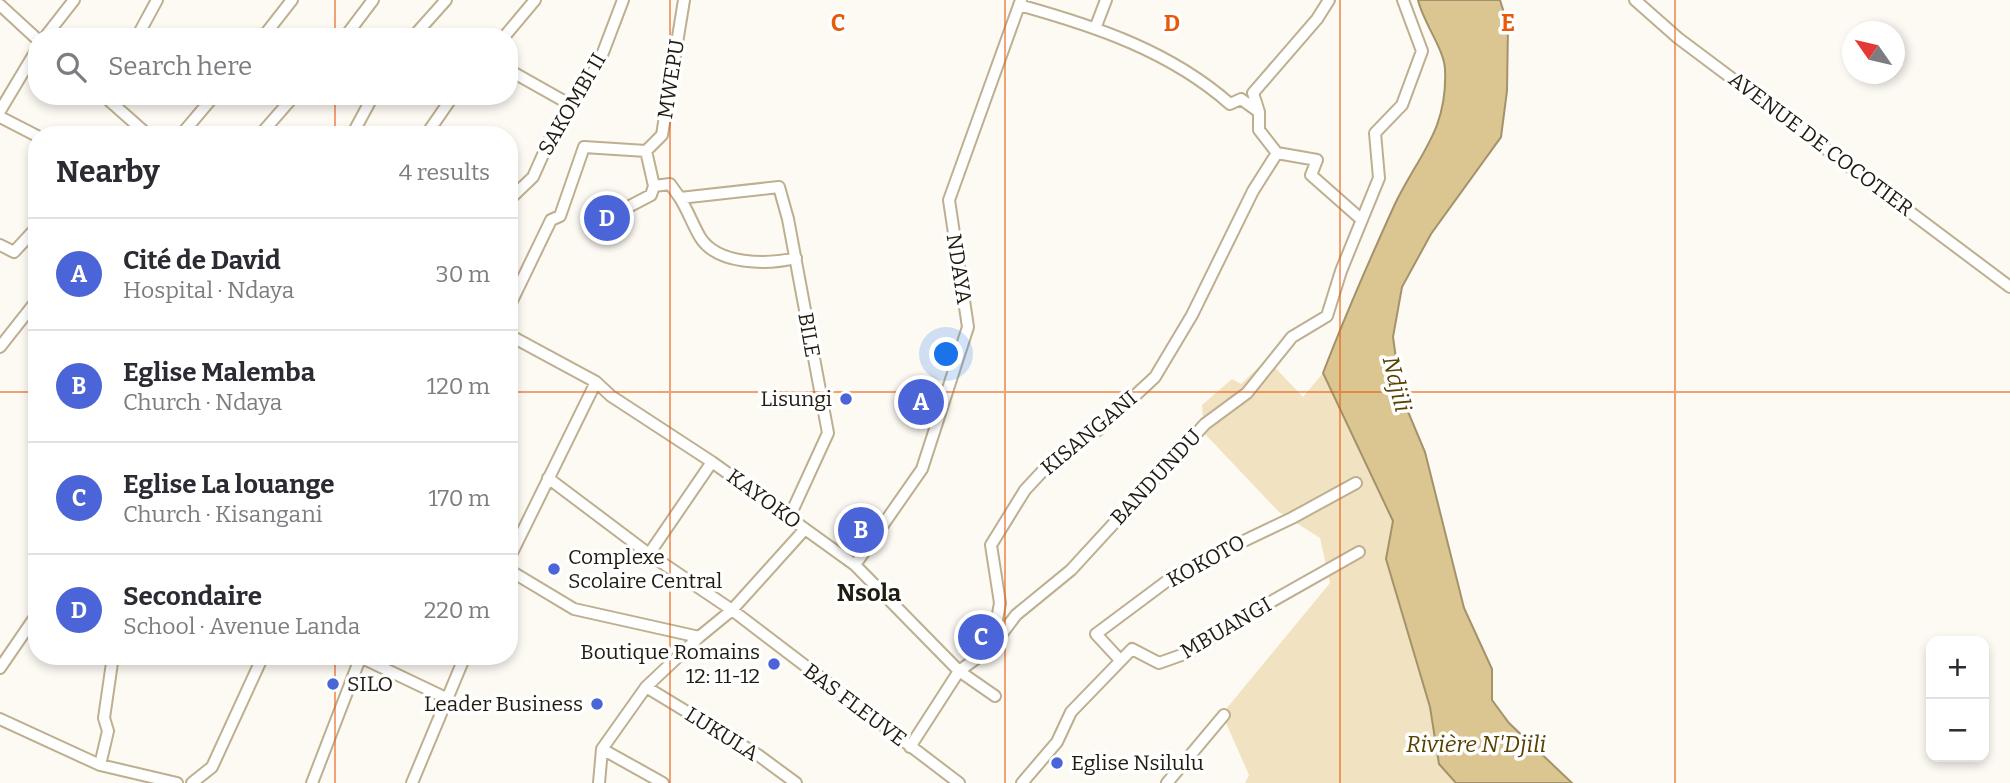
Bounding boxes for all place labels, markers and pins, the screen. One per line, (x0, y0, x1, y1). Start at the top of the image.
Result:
pin: D (584, 192, 630, 244)
pin: A (898, 376, 944, 428)
place label: Lisungi (760, 386, 832, 412)
marker: Lisungi (838, 391, 854, 407)
pin: B (838, 504, 884, 556)
place label: Complexe Scolaire Central (568, 544, 722, 594)
marker: Complexe Scolaire Central (546, 561, 562, 577)
pin: C (958, 611, 1004, 663)
place label: Boutique Romains 12: 11-12 (580, 639, 760, 689)
marker: Boutique Romains 12: 11-12 (766, 656, 782, 672)
place label: SILO (347, 671, 393, 697)
marker: SILO (325, 676, 341, 692)
place label: Leader Business (424, 691, 583, 717)
marker: Leader Business (589, 696, 605, 712)
place label: Eglise Nsilulu (1071, 750, 1204, 776)
marker: Eglise Nsilulu (1049, 755, 1065, 771)

